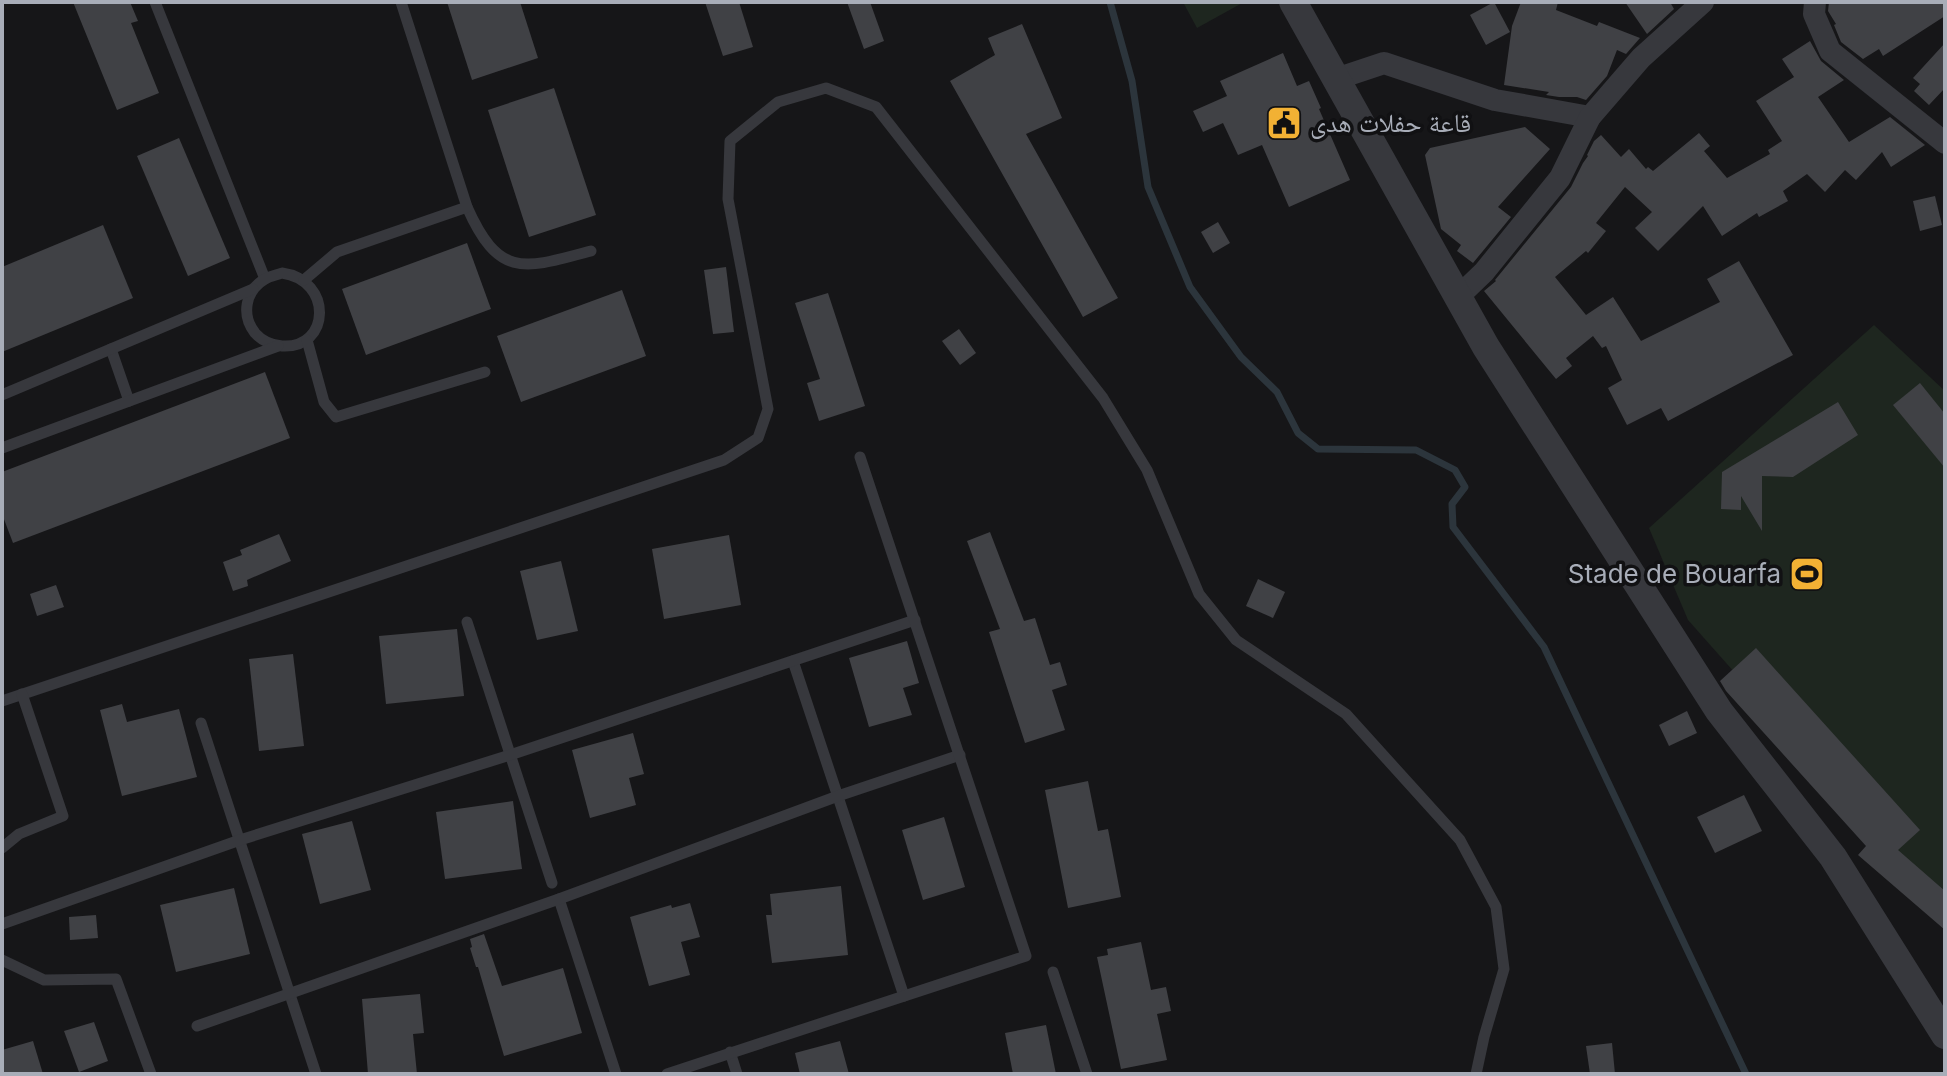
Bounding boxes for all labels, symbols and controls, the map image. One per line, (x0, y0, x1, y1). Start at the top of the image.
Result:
public building icon: قاعة حفلات هدى (1265, 104, 1303, 142)
place label: قاعة حفلات هدى (1310, 107, 1471, 139)
sports icon: Stade de Bouarfa (1788, 555, 1826, 593)
place label: Stade de Bouarfa (1568, 558, 1781, 589)

